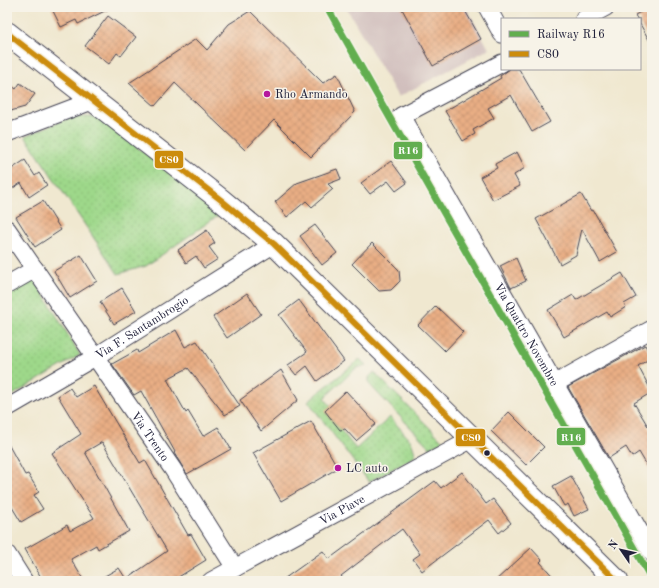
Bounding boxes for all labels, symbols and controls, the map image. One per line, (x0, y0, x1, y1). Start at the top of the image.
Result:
legend (501, 18, 641, 70)
text: Railway R16 (537, 29, 605, 41)
text: C80 (537, 49, 559, 61)
marker: Rho Armando (262, 89, 272, 99)
place label: Rho Armando (275, 89, 348, 101)
line badge: R16 (393, 141, 423, 160)
text: R16 (398, 146, 418, 157)
line badge: C80 (154, 150, 184, 169)
text: C80 (159, 155, 179, 166)
street label: Via Quattro Novembre (491, 281, 560, 389)
street label: Via F. Santambrogio (94, 295, 191, 362)
street label: Via Trento (128, 410, 170, 464)
line badge: R16 (556, 427, 586, 446)
line badge: C80 (455, 428, 486, 447)
text: C80 (461, 433, 481, 444)
text: R16 (561, 433, 581, 444)
unlabelled marker (482, 448, 492, 458)
marker: LC auto (333, 463, 343, 473)
place label: LC auto (346, 463, 388, 475)
street label: Via Piave (318, 493, 367, 528)
north arrow (601, 530, 641, 570)
text: N (607, 538, 621, 552)

